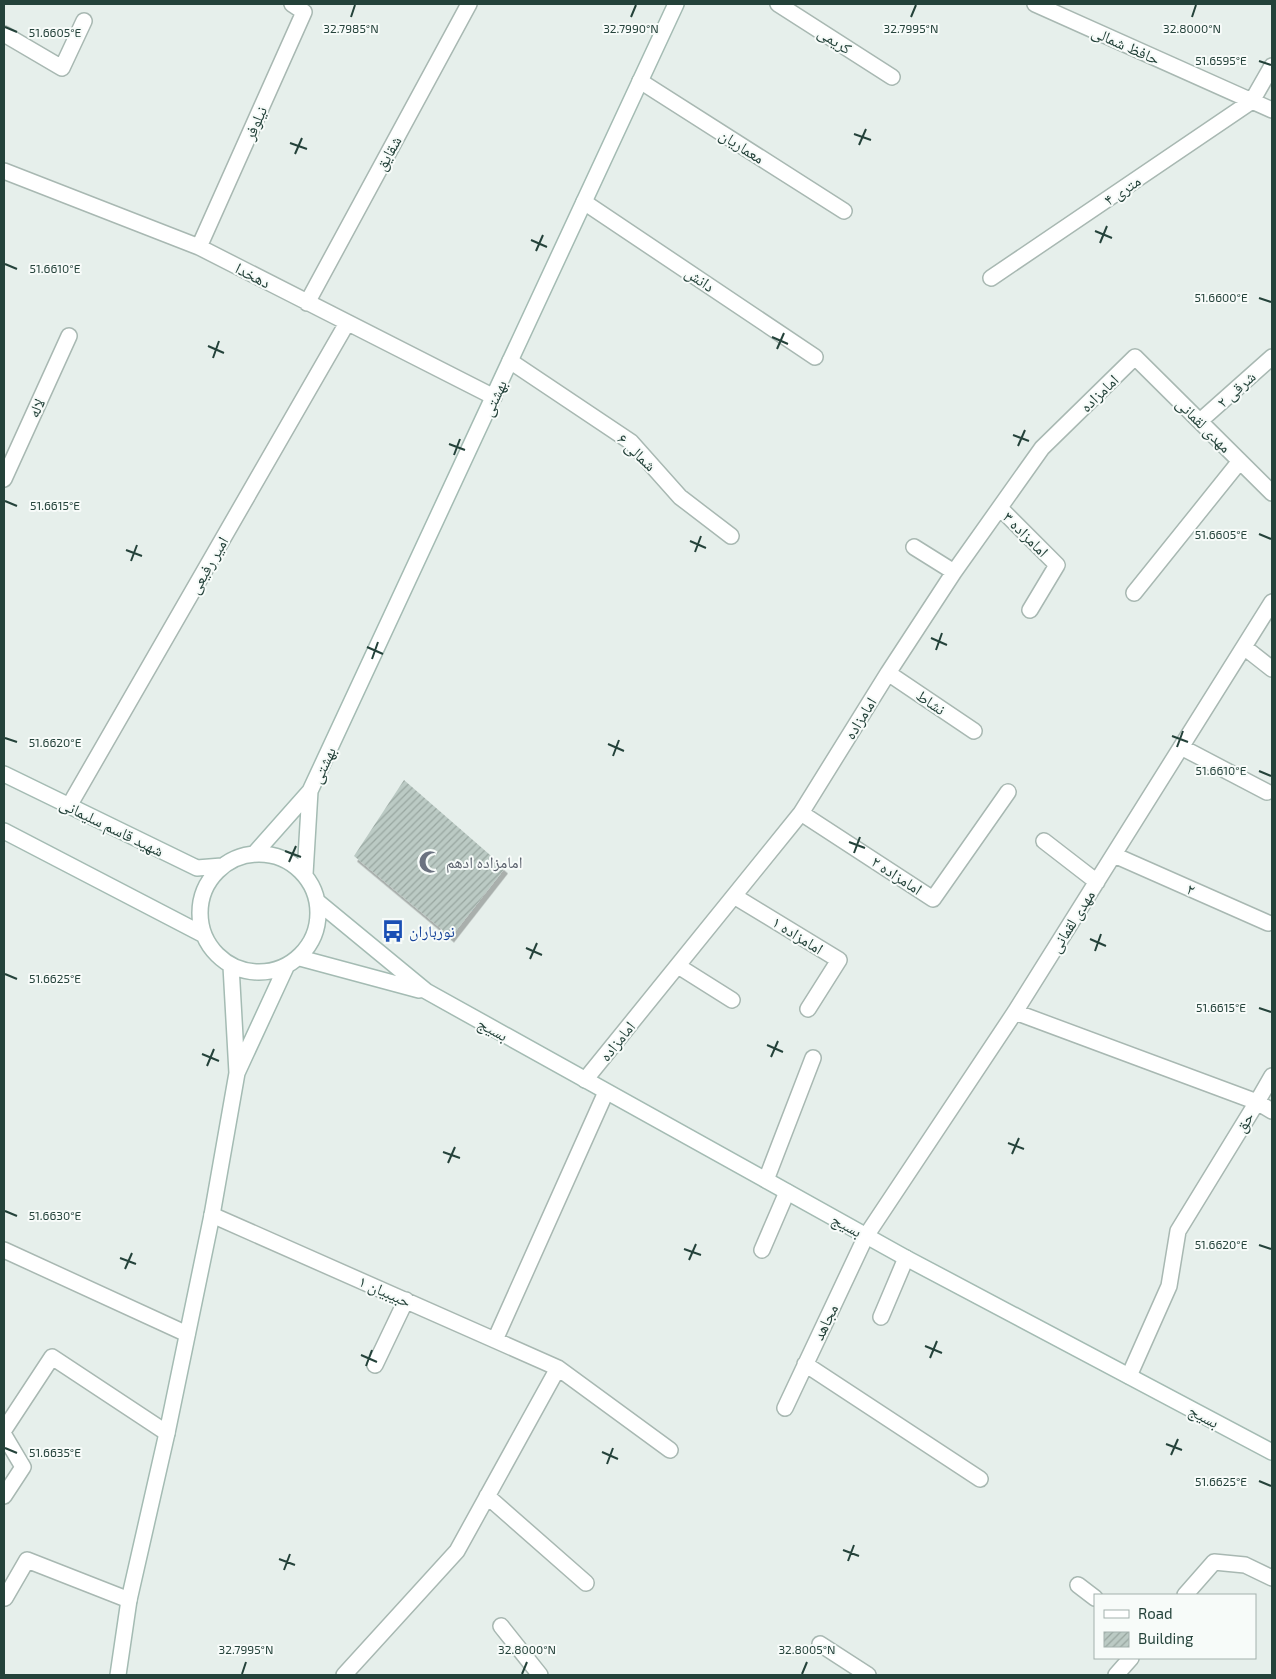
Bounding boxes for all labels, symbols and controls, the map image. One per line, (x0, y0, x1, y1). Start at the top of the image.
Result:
text: 32.7985°N (323, 21, 379, 35)
text: 32.7990°N (603, 21, 659, 35)
text: 32.7995°N (884, 21, 938, 35)
street label: حافظ شمالی (1088, 21, 1163, 70)
text: 32.8000°N (1163, 21, 1221, 35)
street label: کریمی (814, 22, 856, 59)
text: 51.6605°E (29, 25, 81, 39)
text: 51.6595°E (1195, 53, 1247, 67)
street label: نیلوفر (238, 103, 271, 144)
street label: معماریان (715, 124, 768, 169)
street label: شقایق (370, 132, 406, 174)
street label: ۴ متری (1100, 170, 1145, 210)
street label: دهخدا (233, 258, 274, 291)
text: 51.6610°E (30, 261, 81, 275)
street label: دانش (681, 262, 718, 297)
text: 51.6600°E (1194, 290, 1248, 304)
street label: ۲ شرقی (1212, 366, 1260, 412)
street label: امامزاده (1076, 370, 1122, 416)
street label: بهشتی (477, 377, 512, 420)
street label: مهدی لقمانی (1171, 393, 1236, 458)
street label: لاله (23, 395, 48, 420)
street label: شمالی ۶ (613, 429, 661, 476)
text: 51.6615°E (30, 498, 80, 512)
street label: امامزاده ۳ (999, 507, 1053, 561)
text: 51.6605°E (1195, 527, 1247, 541)
street label: امیر رفیعی (184, 533, 233, 598)
street label: نشاط (913, 685, 950, 718)
street label: امامزاده (839, 693, 881, 743)
text: 51.6620°E (29, 735, 82, 749)
street label: بهشتی (306, 744, 341, 787)
text: 51.6610°E (1196, 763, 1247, 777)
street label: شهید قاسم سلیمانی (56, 793, 167, 862)
mosque icon: امامزاده ادهم (417, 849, 443, 875)
street label: امامزاده ۲ (868, 851, 926, 899)
place label: امامزاده ادهم (446, 852, 522, 873)
street label: ۲ (1184, 878, 1198, 899)
street label: مهدی لقمانی (1045, 886, 1100, 957)
street label: امامزاده ۱ (769, 912, 827, 958)
bus stop icon: نورباران (380, 918, 406, 944)
place label: نورباران (409, 921, 455, 942)
text: 51.6625°E (29, 971, 81, 985)
text: 51.6615°E (1196, 1000, 1246, 1014)
street label: بسیج (474, 1013, 512, 1046)
street label: امامزاده (595, 1017, 639, 1065)
street label: حق (1230, 1108, 1259, 1136)
text: 51.6630°E (29, 1208, 82, 1222)
street label: بسیج (828, 1209, 866, 1242)
text: 51.6620°E (1195, 1237, 1248, 1251)
street label: حبیبیان ۱ (355, 1271, 414, 1312)
street label: مجاهد (808, 1301, 841, 1343)
street label: بسیج (1185, 1400, 1223, 1433)
text: 51.6635°E (29, 1445, 81, 1459)
text: 51.6625°E (1195, 1474, 1247, 1488)
legend (1094, 1594, 1256, 1659)
text: Road (1138, 1604, 1173, 1622)
text: Building (1138, 1629, 1194, 1647)
text: 32.7995°N (219, 1642, 273, 1656)
text: 32.8000°N (498, 1642, 556, 1656)
text: 32.8005°N (778, 1642, 836, 1656)

